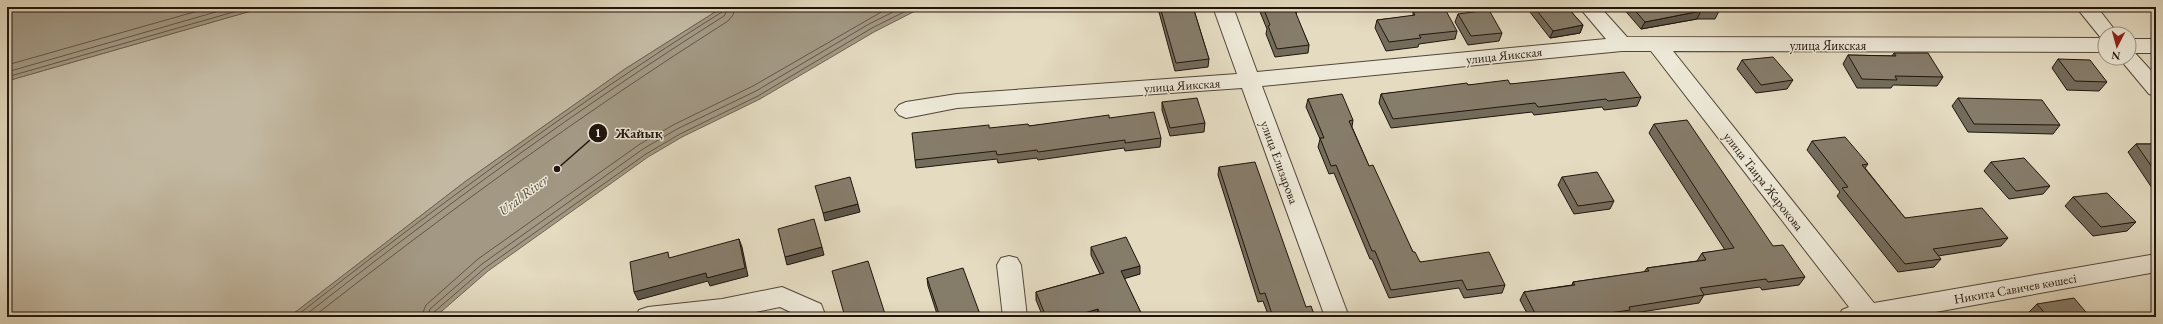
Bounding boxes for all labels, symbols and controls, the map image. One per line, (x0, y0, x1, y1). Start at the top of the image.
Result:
north arrow (2097, 26, 2137, 66)
street label: улица Яикская (1790, 37, 1866, 54)
street label: улица Яикская (1465, 43, 1543, 68)
text: N (2111, 49, 2121, 63)
street label: улица Яикская (1143, 74, 1221, 97)
street label: улица Елизарова (1257, 118, 1303, 207)
callout: Жайық (588, 120, 671, 146)
text: Жайық (615, 124, 663, 142)
text: 1 (595, 125, 601, 141)
street label: улица Таира Жарокова (1720, 128, 1808, 235)
water label: Ural River (495, 170, 552, 219)
street label: Никита Савичев көшесі (1952, 269, 2078, 308)

